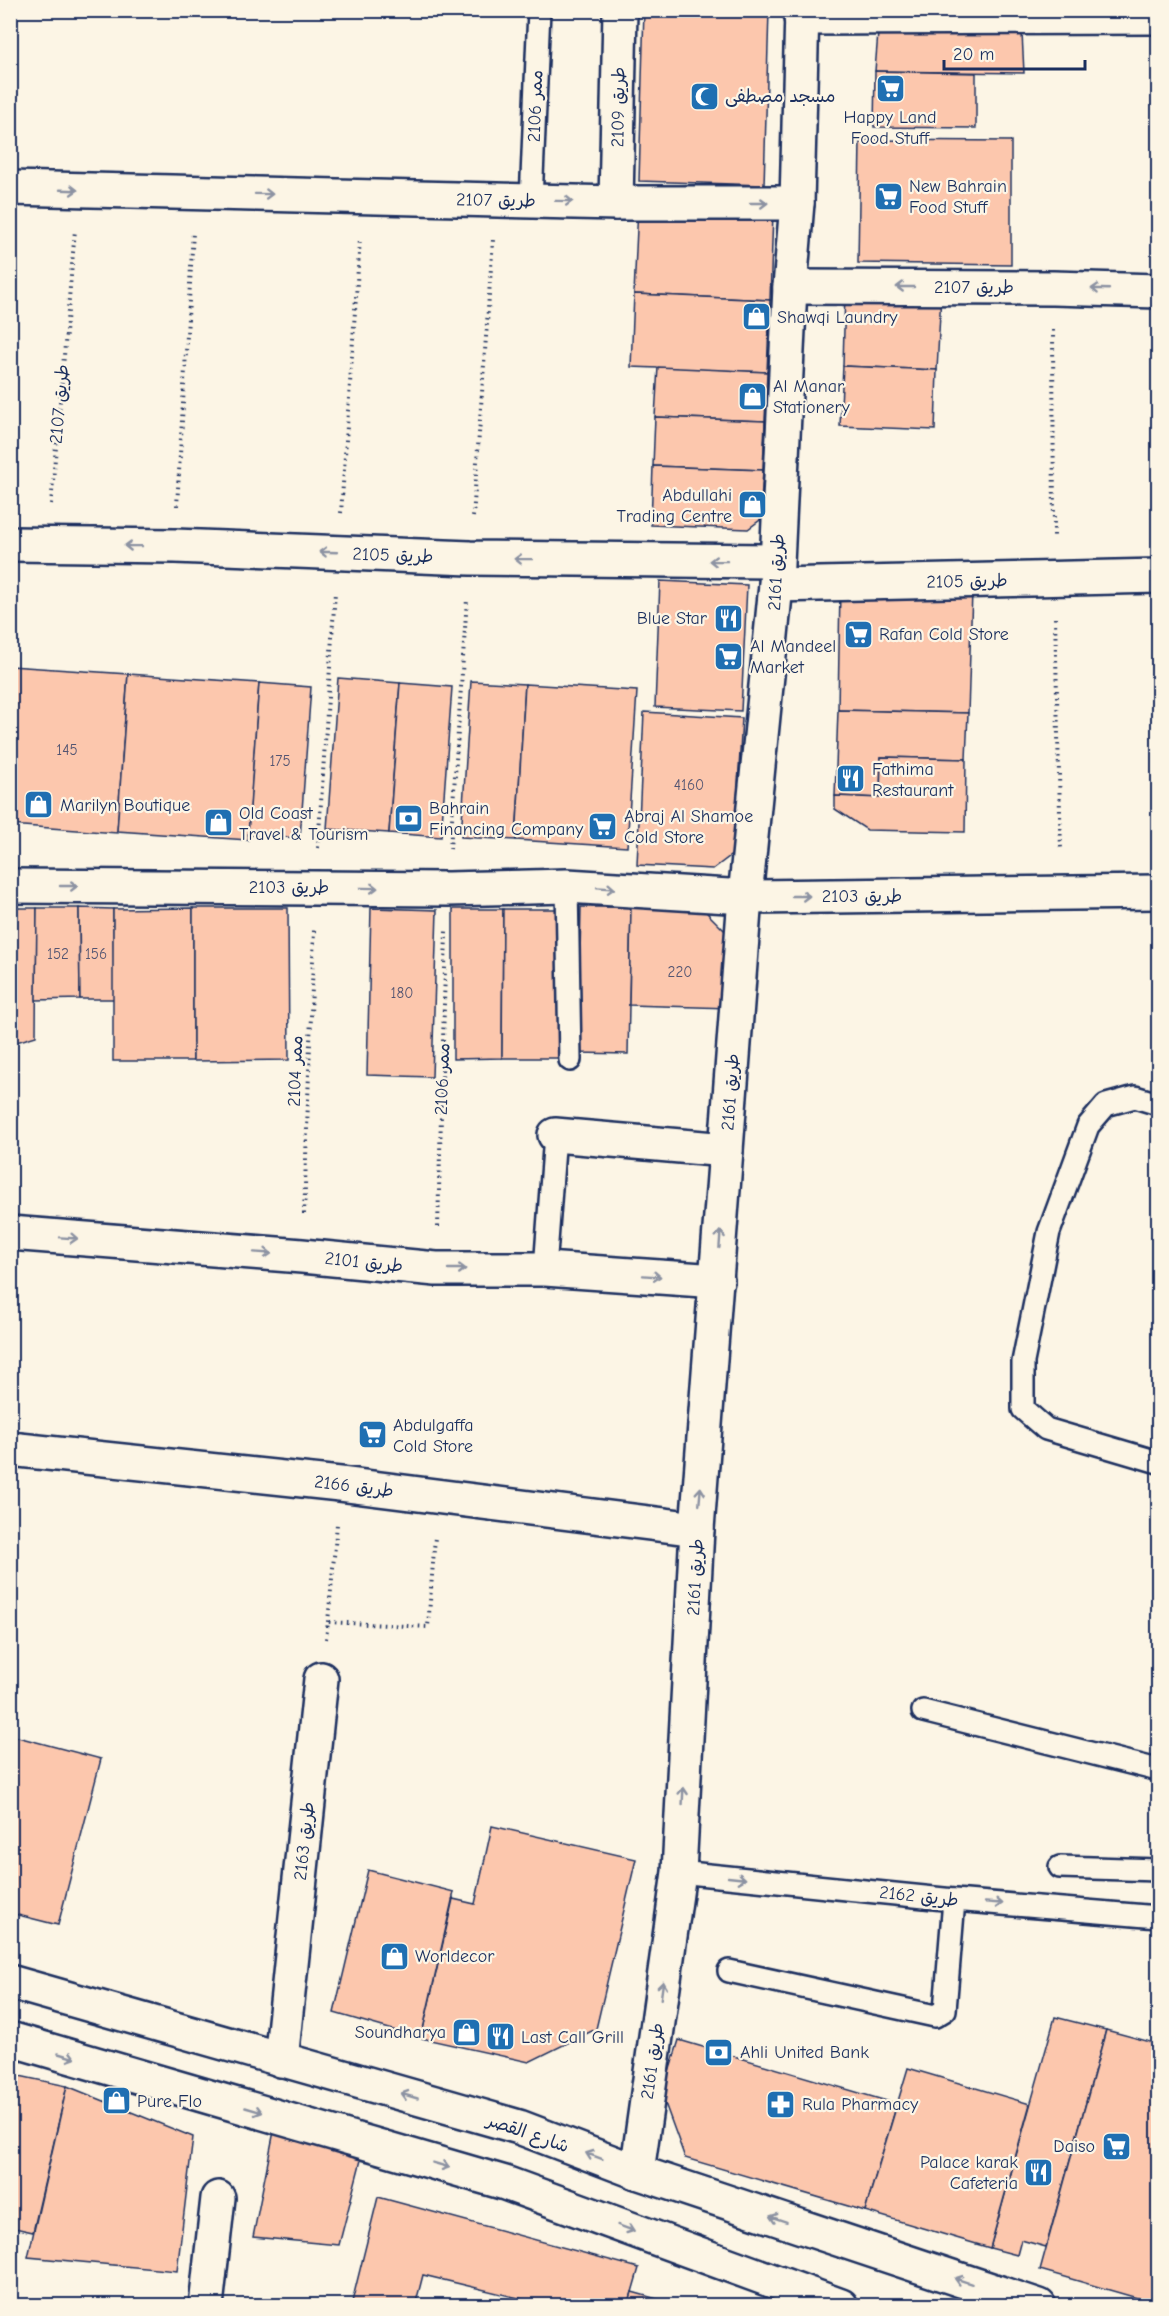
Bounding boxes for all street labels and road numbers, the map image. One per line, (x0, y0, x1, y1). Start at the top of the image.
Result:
street label: طريق 2109 (607, 66, 630, 148)
street label: ممر 2106 (524, 69, 547, 143)
street label: طريق 2107 (456, 189, 536, 212)
street label: طريق 2107 (934, 277, 1014, 298)
street label: طريق 2107 (46, 363, 73, 445)
street label: طريق 2161 (764, 533, 789, 611)
street label: طريق 2105 (352, 544, 434, 567)
street label: طريق 2105 (926, 570, 1008, 593)
street label: طريق 2103 (249, 877, 329, 898)
street label: طريق 2103 (822, 886, 902, 907)
street label: ممر 2104 (284, 1035, 307, 1107)
street label: ممر 2106 (431, 1042, 454, 1116)
street label: طريق 2161 (717, 1053, 744, 1131)
street label: طريق 2101 (324, 1248, 404, 1277)
street label: طريق 2166 (313, 1471, 395, 1502)
street label: طريق 2161 (683, 1538, 708, 1616)
street label: طريق 2163 (290, 1801, 319, 1882)
street label: طريق 2162 (878, 1882, 960, 1911)
street label: طريق 2161 (637, 2021, 668, 2101)
street label: شارع القصر (482, 2109, 572, 2158)

